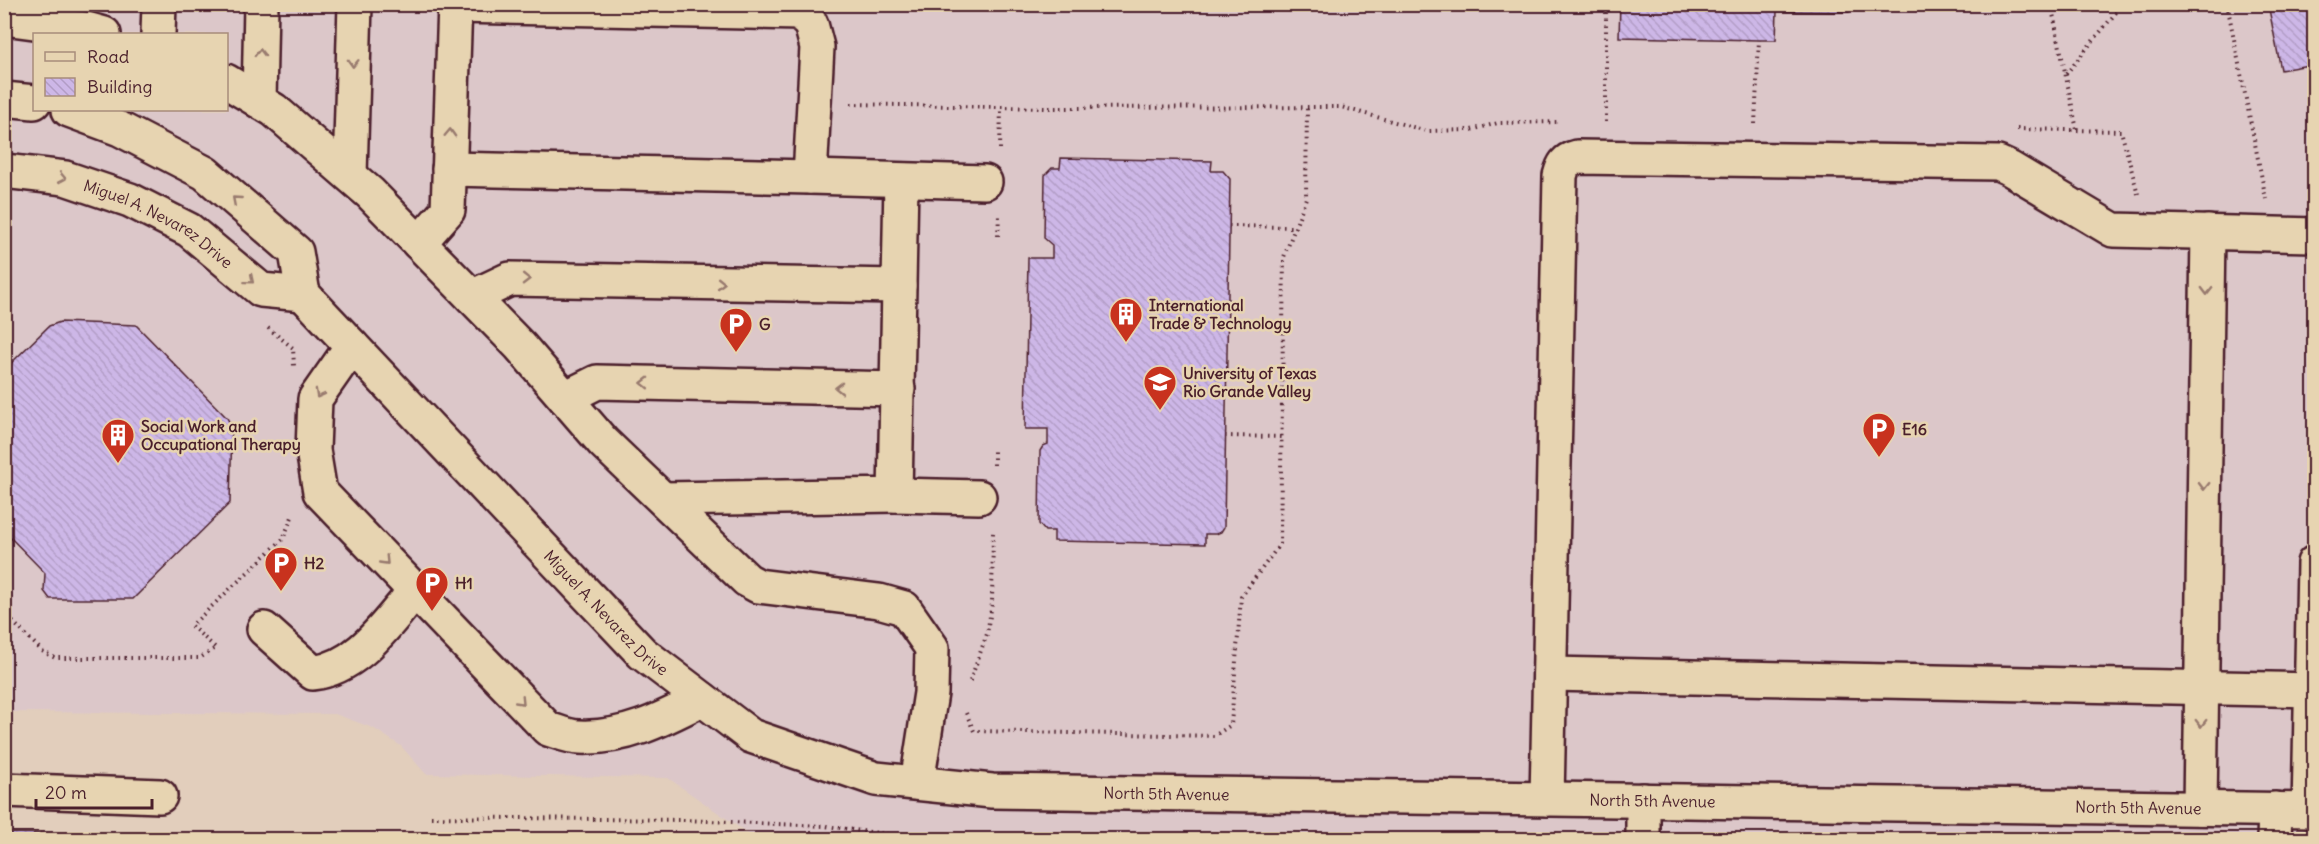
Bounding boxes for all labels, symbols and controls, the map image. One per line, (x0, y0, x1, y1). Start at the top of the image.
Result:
legend (33, 33, 228, 111)
text: Road (87, 45, 130, 68)
one-way arrow (254, 48, 267, 57)
one-way arrow (347, 58, 359, 67)
text: Building (87, 75, 152, 98)
one-way arrow (444, 128, 457, 137)
one-way arrow (57, 171, 67, 184)
street label: Miguel A. Nevarez Drive (81, 175, 237, 272)
one-way arrow (232, 196, 243, 207)
one-way arrow (243, 273, 254, 284)
one-way arrow (522, 273, 531, 286)
one-way arrow (717, 277, 726, 289)
one-way arrow (2201, 286, 2213, 295)
place label: International Trade & Technology (1149, 295, 1292, 334)
building icon: International Trade & Technology (1108, 296, 1144, 343)
parking icon: G (718, 306, 754, 353)
place label: G (759, 314, 771, 334)
place label: University of Texas Rio Grande Valley (1183, 363, 1317, 402)
school or university icon: University of Texas Rio Grande Valley (1142, 364, 1178, 411)
one-way arrow (640, 377, 649, 389)
one-way arrow (835, 381, 844, 394)
one-way arrow (315, 388, 327, 399)
parking icon: E16 (1861, 411, 1897, 458)
place label: Social Work and Occupational Therapy (141, 416, 301, 455)
building icon: Social Work and Occupational Therapy (100, 417, 136, 464)
place label: E16 (1902, 419, 1927, 439)
one-way arrow (2198, 481, 2210, 490)
parking icon: H2 (263, 545, 299, 592)
street label: Miguel A. Nevarez Drive (540, 546, 672, 679)
place label: H2 (304, 553, 324, 573)
one-way arrow (378, 554, 389, 565)
parking icon: H1 (414, 565, 450, 612)
place label: H1 (455, 573, 473, 593)
one-way arrow (513, 694, 524, 705)
one-way arrow (2195, 718, 2207, 727)
scale bar (36, 772, 152, 810)
text: 20 m (45, 781, 87, 804)
street label: North 5th Avenue (1103, 783, 1230, 804)
street label: North 5th Avenue (1589, 790, 1716, 811)
street label: North 5th Avenue (2075, 797, 2202, 818)

